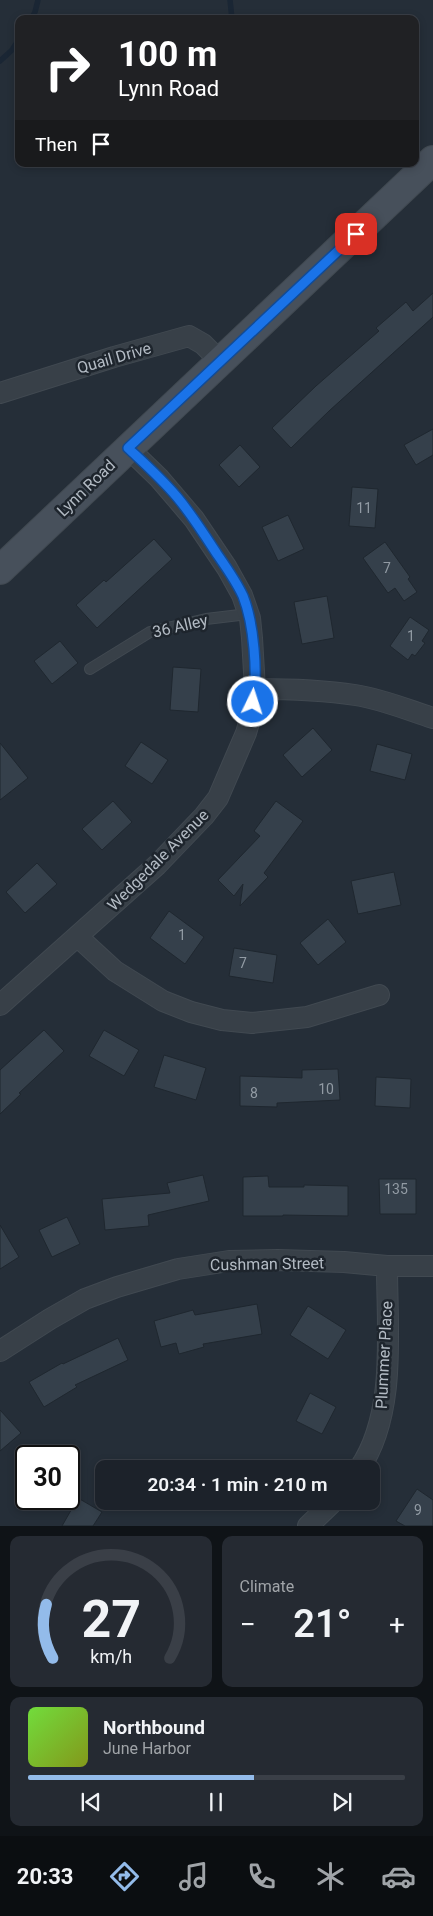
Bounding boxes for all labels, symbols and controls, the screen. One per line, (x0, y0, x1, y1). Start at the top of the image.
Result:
text: 100 m (118, 34, 217, 75)
icon: right (35, 35, 100, 100)
text: Lynn Road (118, 76, 219, 101)
icon: arrive (87, 130, 115, 158)
text: Then (35, 133, 77, 156)
pin (335, 213, 377, 255)
icon: arrive (342, 220, 370, 248)
street label: Quail Drive (75, 338, 153, 378)
street label: Lynn Road (53, 456, 119, 520)
house number: 11 (356, 500, 372, 516)
house number: 7 (383, 560, 391, 576)
street label: 36 Alley (151, 610, 210, 642)
house number: 1 (407, 628, 415, 644)
position arrow (226, 675, 278, 727)
street label: Wedgedale Avenue (103, 805, 213, 915)
house number: 1 (178, 927, 186, 943)
house number: 7 (239, 955, 247, 971)
house number: 10 (318, 1081, 334, 1097)
house number: 8 (250, 1085, 258, 1101)
house number: 135 (384, 1181, 408, 1197)
street label: Cushman Street (210, 1254, 324, 1274)
street label: Plummer Place (372, 1300, 396, 1410)
speed limit sign: 30 (15, 1445, 80, 1510)
text: 20:34 · 1 min · 210 m (147, 1473, 328, 1496)
house number: 9 (414, 1502, 422, 1518)
text: Climate (240, 1577, 294, 1596)
text: 27 (81, 1589, 141, 1650)
text: 21° (293, 1602, 351, 1646)
text: − (240, 1608, 256, 1641)
text: + (389, 1608, 405, 1641)
text: km/h (90, 1646, 132, 1667)
text: Northbound (103, 1716, 205, 1739)
text: June Harbor (103, 1739, 191, 1758)
icon: previous (77, 1788, 105, 1816)
icon: pause (202, 1788, 230, 1816)
icon: next (328, 1788, 356, 1816)
icon: directions (107, 1859, 142, 1894)
icon: music (176, 1859, 211, 1894)
icon: phone (244, 1859, 279, 1894)
icon: climate (313, 1859, 348, 1894)
icon: car (381, 1859, 416, 1894)
text: 20:33 (17, 1864, 73, 1889)

